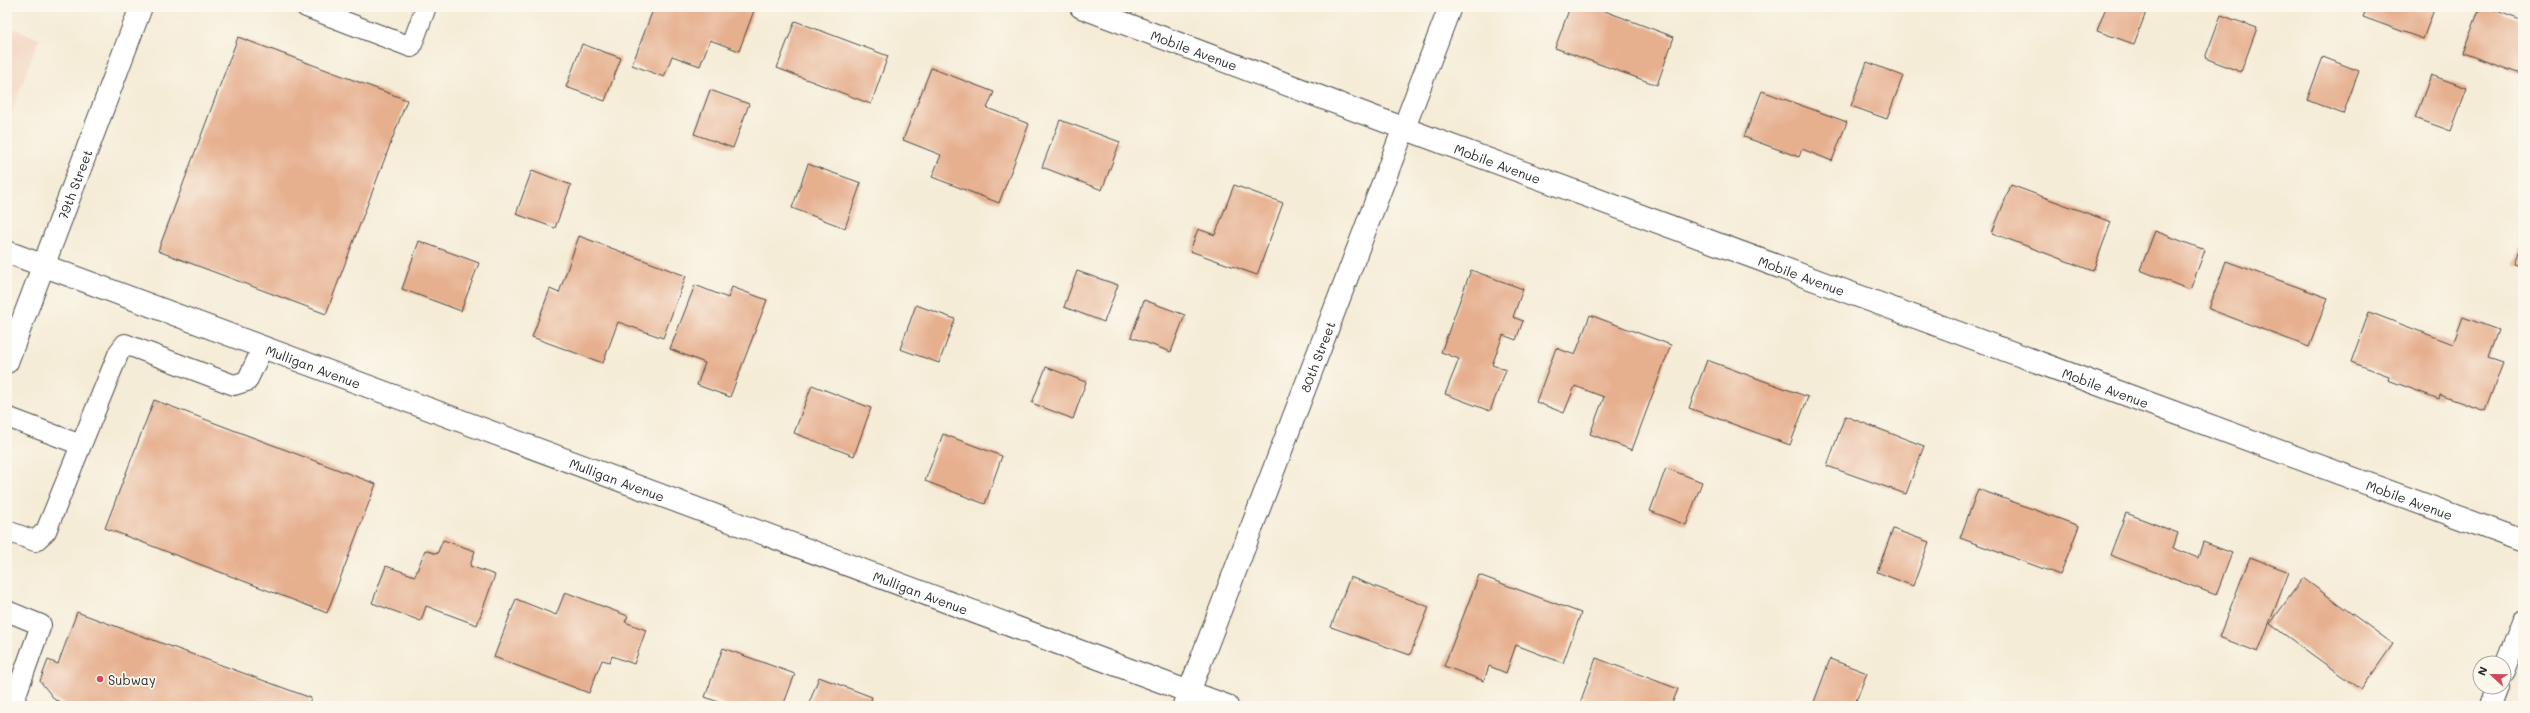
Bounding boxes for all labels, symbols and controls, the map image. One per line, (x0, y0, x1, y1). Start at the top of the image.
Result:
street label: Mobile Avenue (1149, 26, 1240, 74)
street label: Mobile Avenue (1452, 139, 1543, 187)
street label: 79th Street (53, 147, 95, 222)
street label: Mobile Avenue (1756, 251, 1847, 299)
street label: 80th Street (1296, 318, 1338, 394)
street label: Mulligan Avenue (264, 341, 363, 391)
street label: Mobile Avenue (2060, 363, 2151, 411)
street label: Mulligan Avenue (567, 454, 667, 504)
street label: Mobile Avenue (2364, 476, 2455, 523)
street label: Mulligan Avenue (871, 567, 971, 617)
north arrow (2472, 655, 2512, 695)
text: N (2474, 664, 2491, 678)
place label: Subway (108, 671, 156, 688)
marker: Subway (95, 674, 105, 684)

